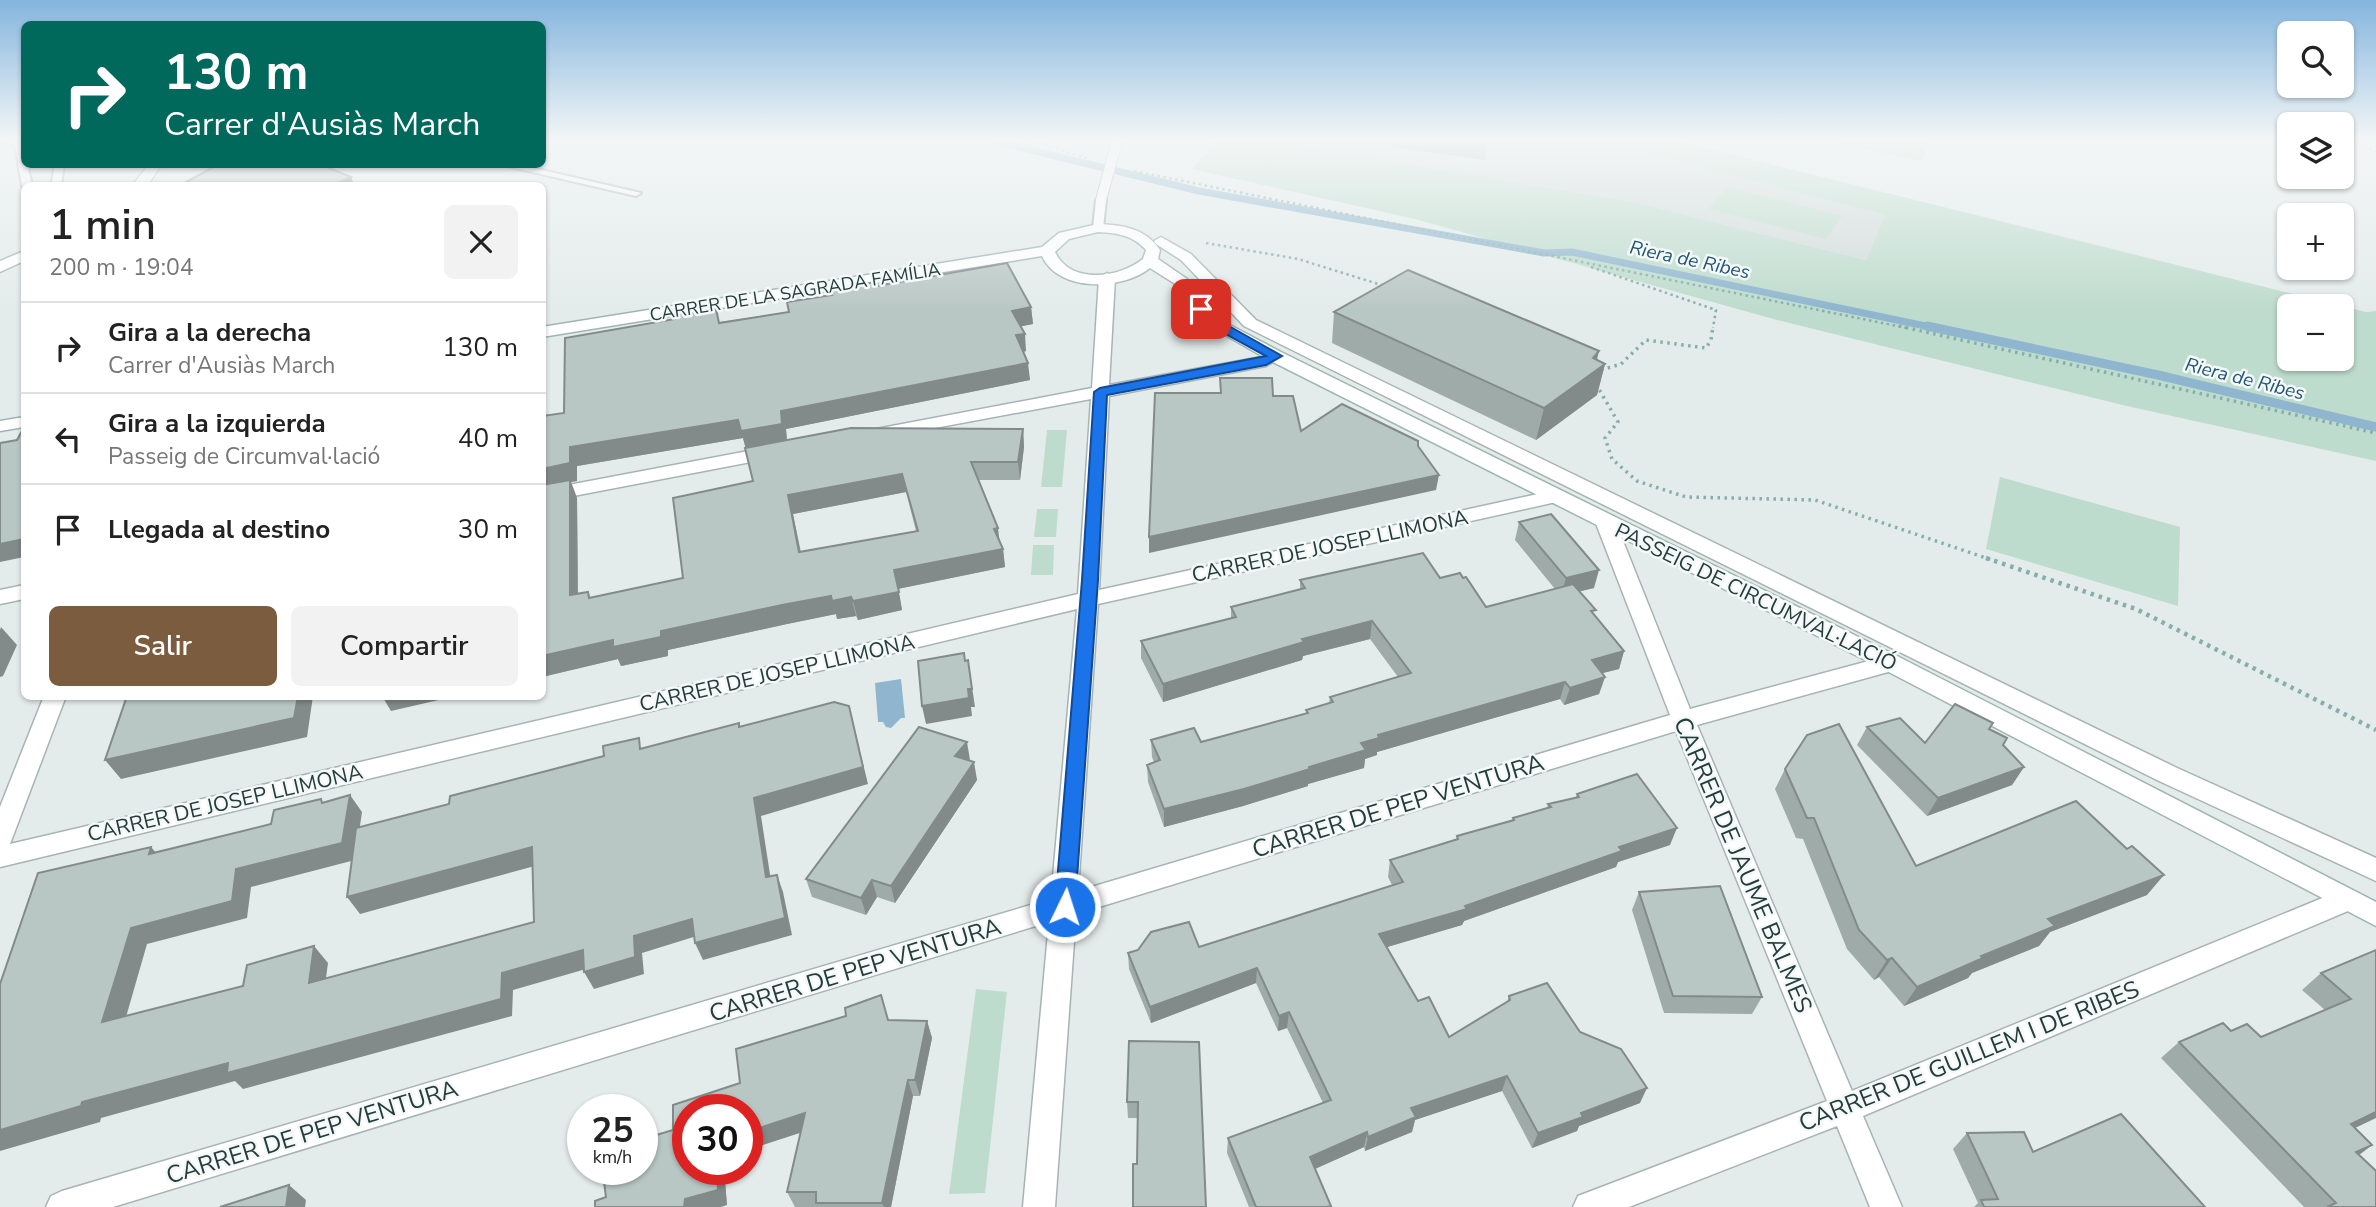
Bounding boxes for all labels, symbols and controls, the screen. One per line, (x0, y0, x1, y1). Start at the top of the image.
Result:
map controls (2277, 21, 2354, 371)
button: search (2277, 21, 2354, 98)
text: 130 m (164, 39, 308, 106)
icon: right (49, 49, 140, 140)
text: Carrer d'Ausiàs March (164, 103, 480, 146)
button: layers (2277, 112, 2354, 189)
text: 1 min (49, 197, 156, 254)
button: + (2277, 203, 2354, 280)
button: close (444, 205, 518, 279)
water label: Riera de Ribes (1627, 235, 1752, 285)
text: 200 m · 19:04 (49, 252, 194, 283)
street label: CARRER DE LA SAGRADA FAMÍLIA (648, 257, 942, 327)
pin (1171, 279, 1231, 339)
icon: arrive (1182, 290, 1220, 328)
button: − (2277, 294, 2354, 371)
text: Gira a la derecha (108, 315, 311, 350)
icon: right (49, 329, 87, 367)
text: 130 m (442, 330, 518, 365)
text: Carrer d'Ausiàs March (108, 350, 335, 381)
water label: Riera de Ribes (2182, 352, 2307, 406)
text: Gira a la izquierda (108, 406, 326, 441)
icon: left (49, 420, 87, 458)
text: 40 m (458, 421, 518, 456)
text: Passeig de Circumval·lació (108, 441, 380, 472)
street label: CARRER DE JOSEP LLIMONA (1189, 503, 1471, 589)
icon: arrive (49, 511, 87, 549)
text: Llegada al destino (108, 512, 330, 547)
text: 30 m (458, 512, 518, 547)
street label: PASSEIG DE CIRCUMVAL·LACIÓ (1610, 516, 1902, 678)
button: Salir (49, 606, 277, 686)
button: Compartir (291, 606, 518, 686)
street label: CARRER DE JOSEP LLIMONA (636, 628, 918, 718)
street label: CARRER DE JAUME BALMES (1666, 712, 1820, 1018)
street label: CARRER DE PEP VENTURA (1248, 746, 1548, 866)
street label: CARRER DE JOSEP LLIMONA (84, 758, 366, 848)
position arrow (1028, 870, 1102, 944)
street label: CARRER DE PEP VENTURA (705, 910, 1005, 1030)
street label: CARRER DE GUILLEM I DE RIBES (1794, 973, 2144, 1139)
street label: CARRER DE PEP VENTURA (162, 1072, 462, 1192)
speed limit sign: 30 (672, 1094, 763, 1185)
text: 25 (591, 1107, 634, 1154)
text: km/h (593, 1145, 632, 1169)

